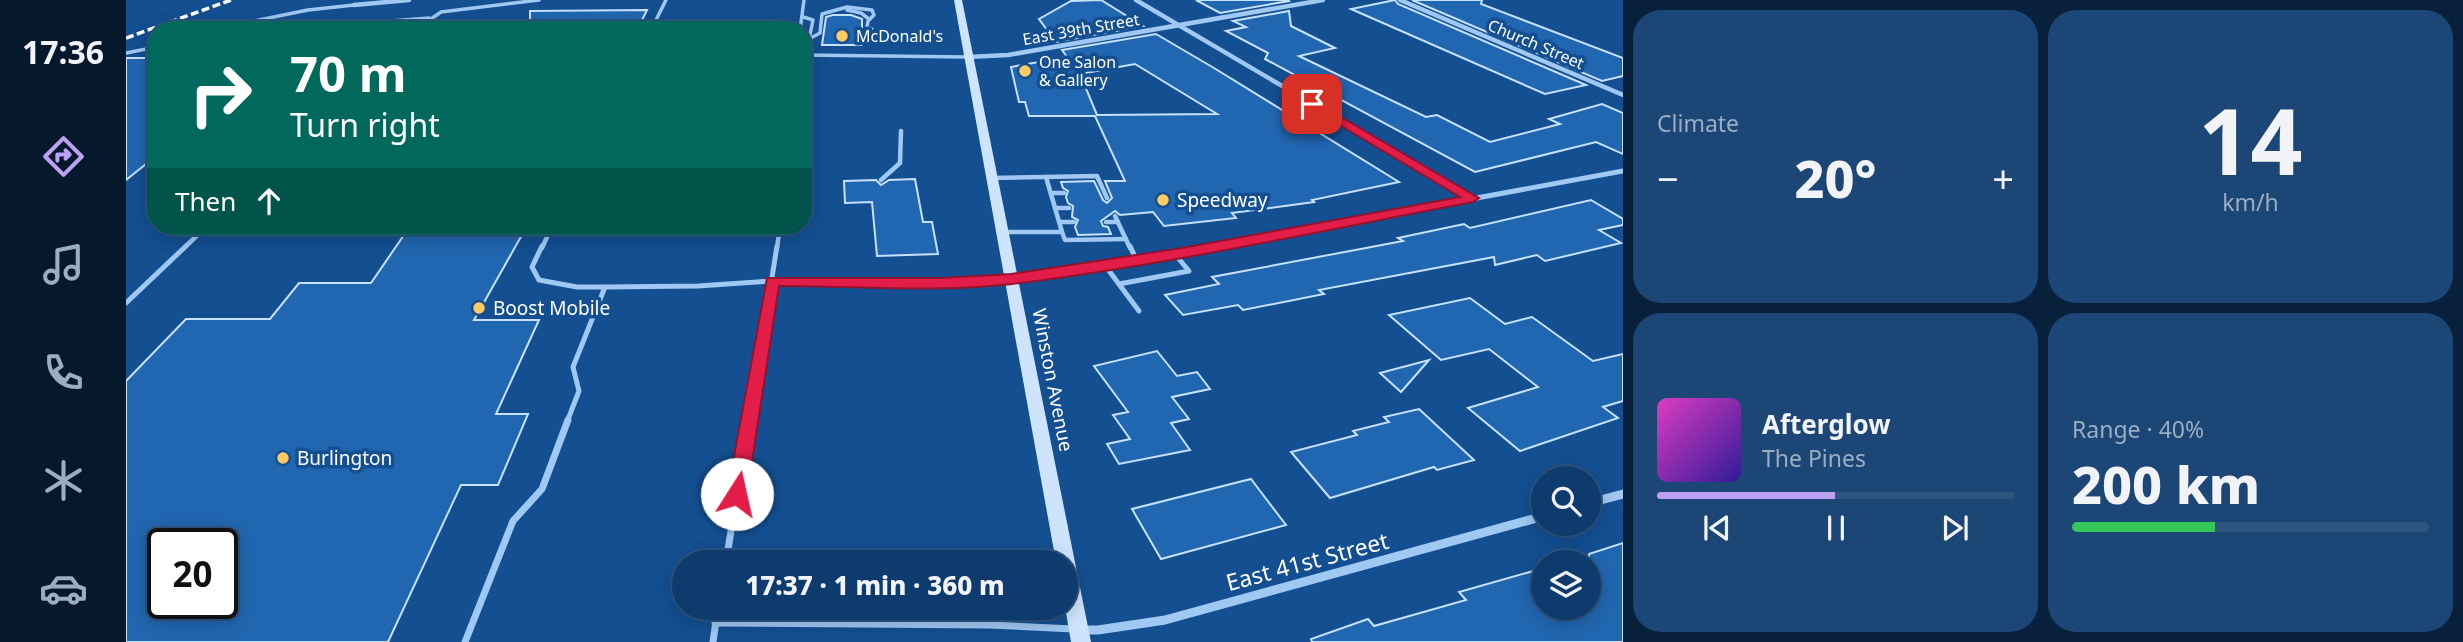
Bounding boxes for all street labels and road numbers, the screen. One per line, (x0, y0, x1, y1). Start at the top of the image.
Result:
street label: East 39th Street (1021, 8, 1141, 50)
street label: Church Street (1484, 14, 1588, 74)
street label: Winston Avenue (1026, 306, 1080, 454)
street label: East 41st Street (1222, 524, 1392, 598)

